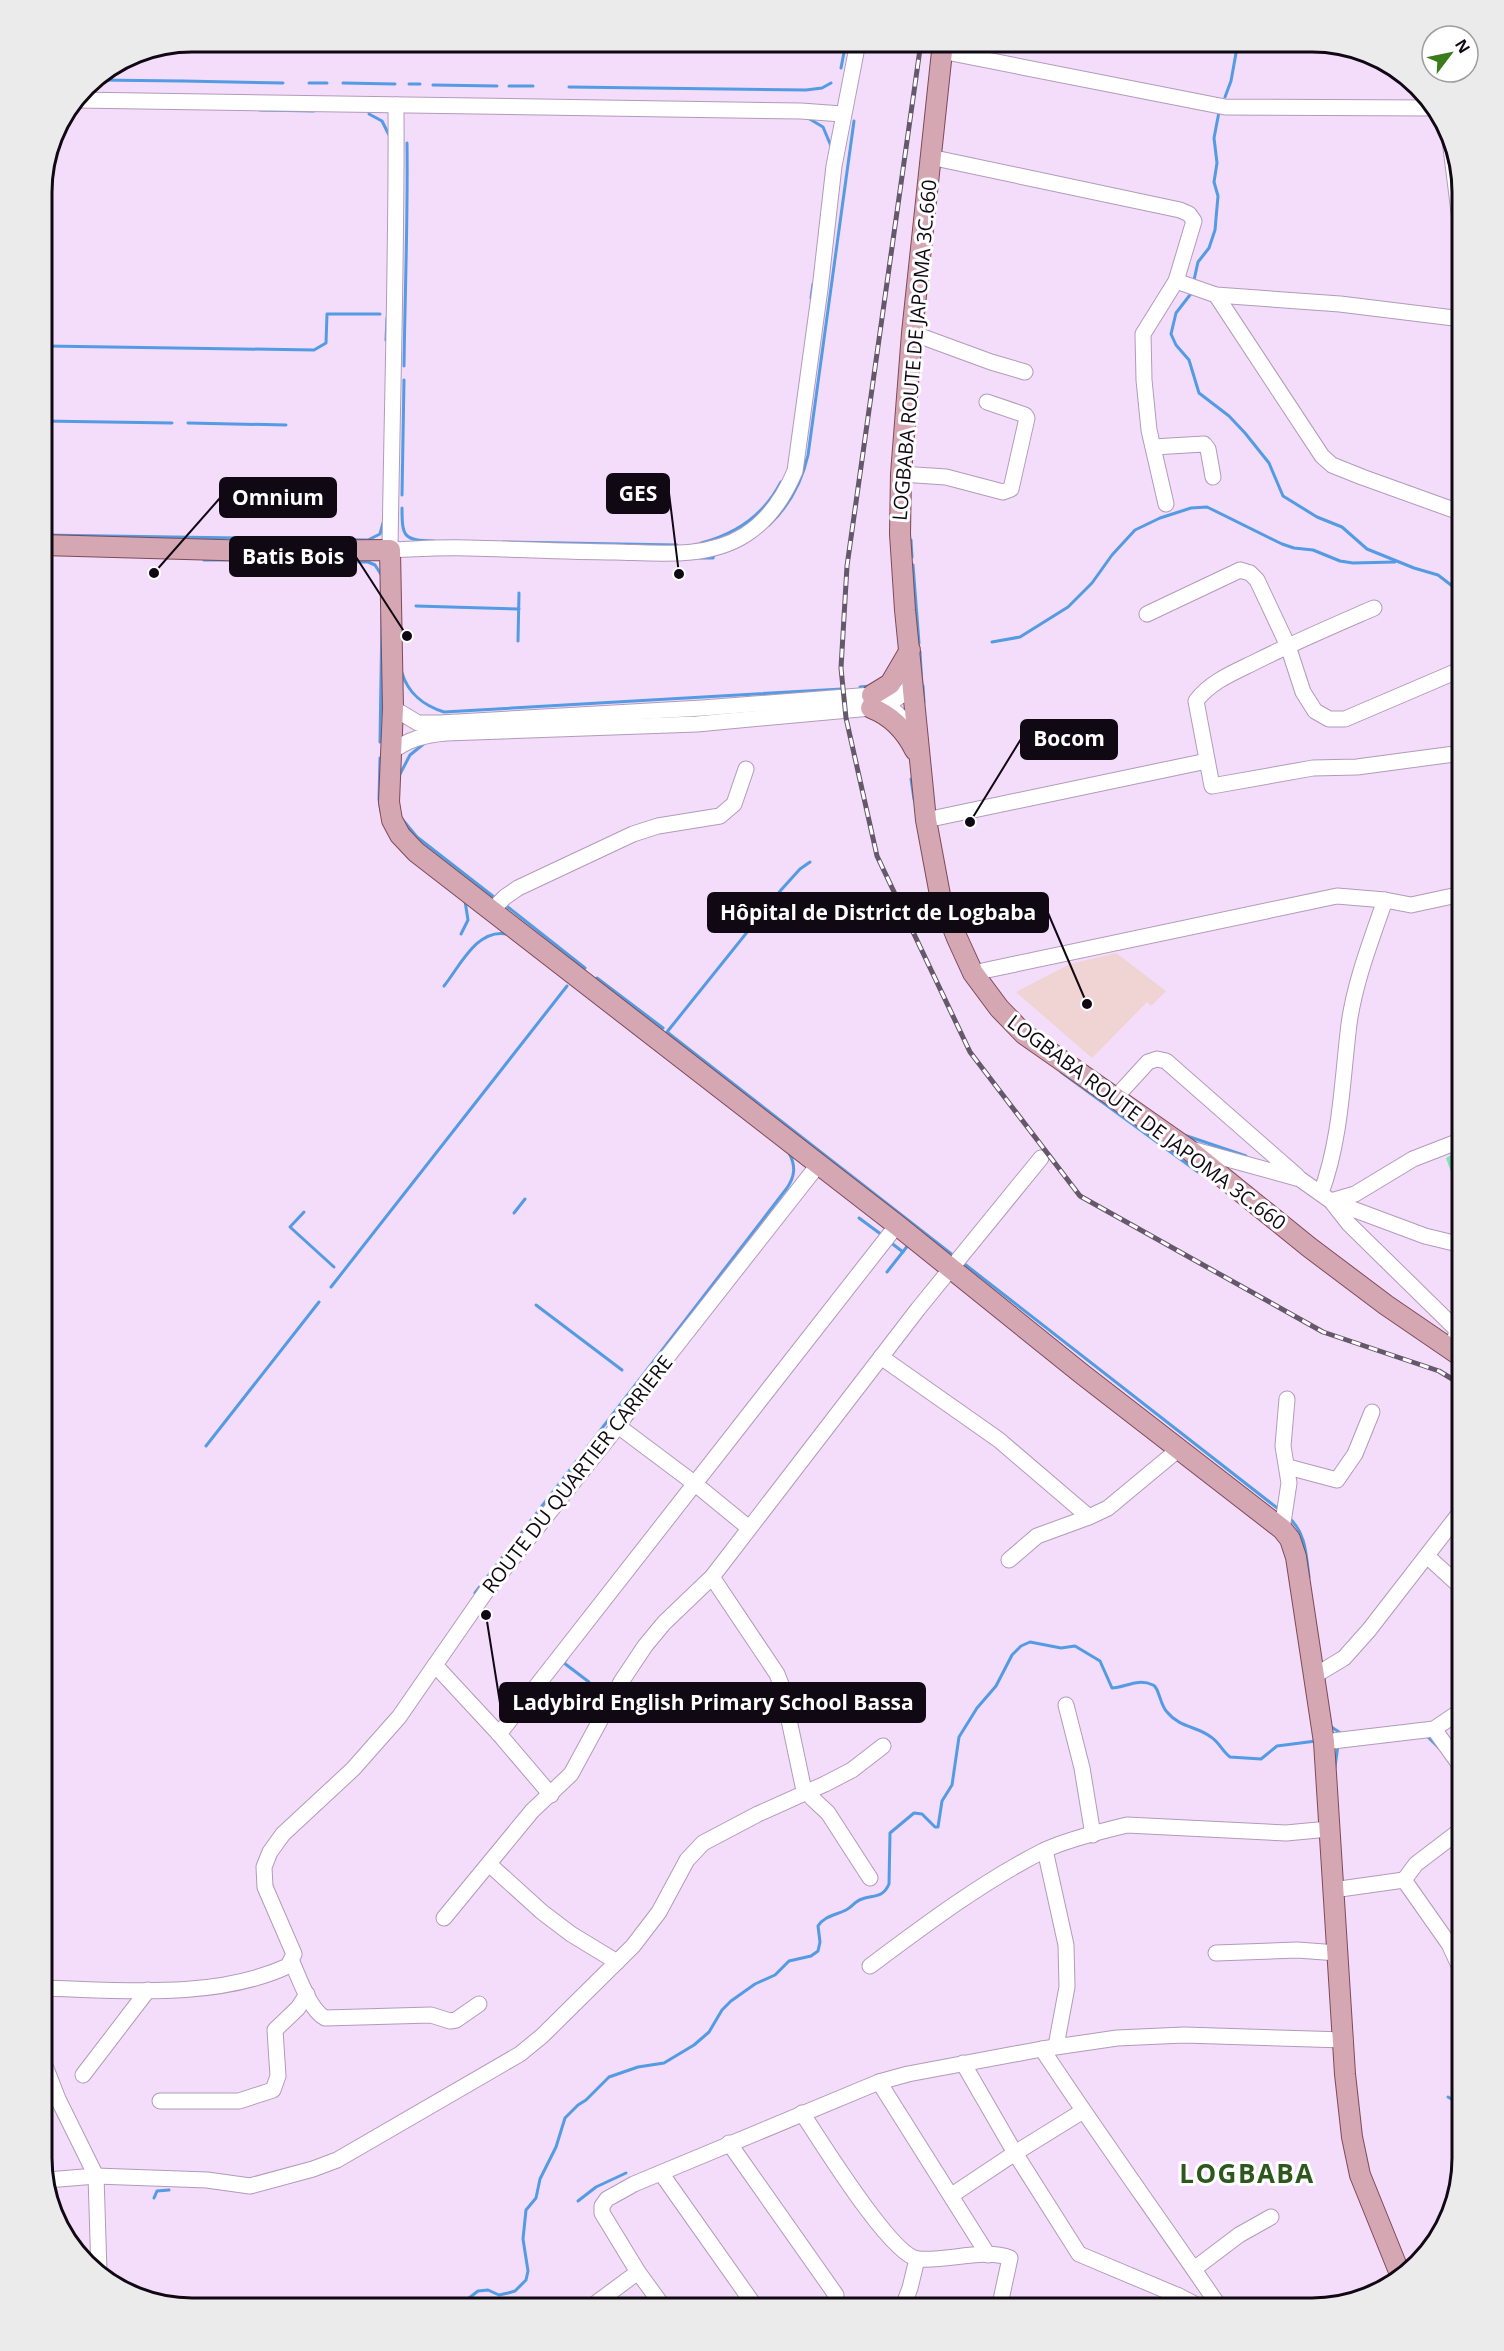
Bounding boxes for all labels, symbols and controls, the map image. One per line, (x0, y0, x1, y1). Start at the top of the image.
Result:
north arrow (1420, 24, 1480, 84)
text: N (1450, 35, 1475, 57)
street label: LOGBABA ROUTE DE JAPOMA 3C.660 (886, 178, 942, 522)
callout: GES (607, 474, 669, 513)
callout: Omnium (220, 478, 336, 517)
text: GES (619, 479, 657, 507)
text: Omnium (232, 483, 324, 511)
callout: Batis Bois (230, 537, 356, 576)
text: Batis Bois (242, 542, 344, 570)
callout: Bocom (1021, 720, 1117, 759)
text: Bocom (1033, 724, 1105, 752)
callout: Hôpital de District de Logbaba (708, 893, 1048, 932)
text: Hôpital de District de Logbaba (720, 898, 1036, 926)
street label: LOGBABA ROUTE DE JAPOMA 3C.660 (1002, 1008, 1292, 1236)
street label: ROUTE DU QUARTIER CARRIERE (476, 1350, 678, 1598)
callout: Ladybird English Primary School Bassa (500, 1683, 925, 1722)
text: Ladybird English Primary School Bassa (512, 1688, 914, 1716)
district label: LOGBABA (1179, 2155, 1315, 2191)

